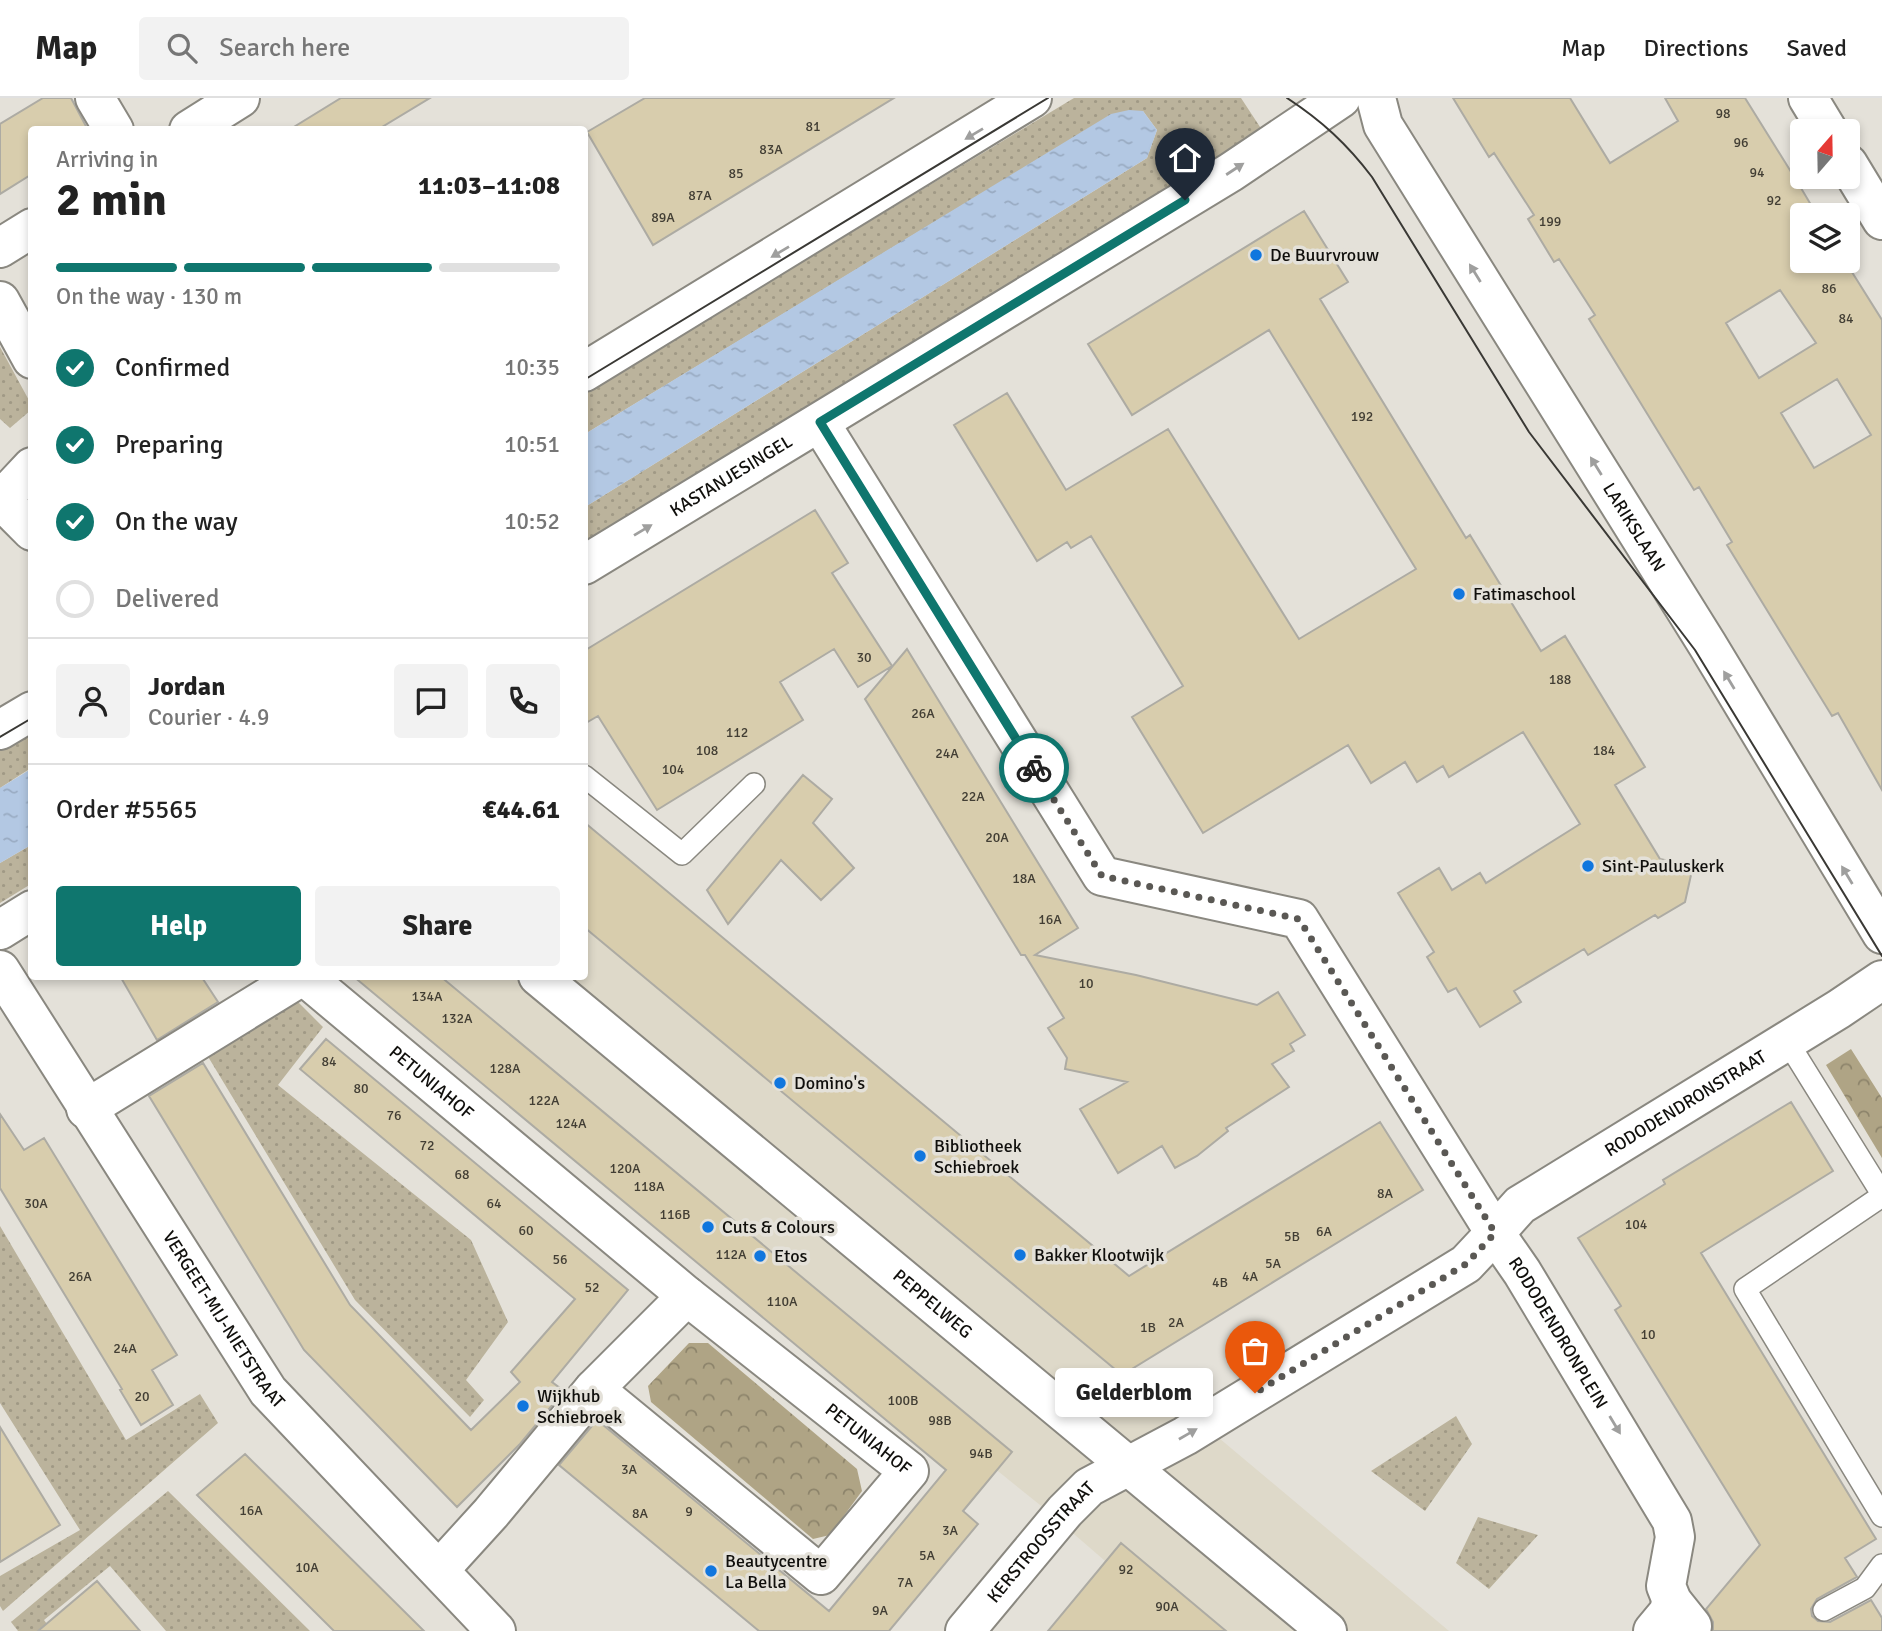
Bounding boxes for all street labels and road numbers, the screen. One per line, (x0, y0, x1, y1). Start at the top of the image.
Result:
street label: KASTANJESINGEL (666, 430, 796, 521)
street label: LARIKSLAAN (1598, 479, 1670, 576)
street label: PETUNIAHOF (385, 1041, 478, 1124)
street label: RODODENDRONSTRAAT (1601, 1045, 1770, 1161)
street label: VERGEET-MIJ-NIETSTRAAT (158, 1227, 290, 1413)
street label: RODODENDRONPLEIN (1504, 1253, 1613, 1413)
street label: PEPPELWEG (889, 1264, 977, 1343)
street label: PETUNIAHOF (821, 1398, 916, 1480)
street label: KERSTROOSSTRAAT (982, 1477, 1099, 1607)

